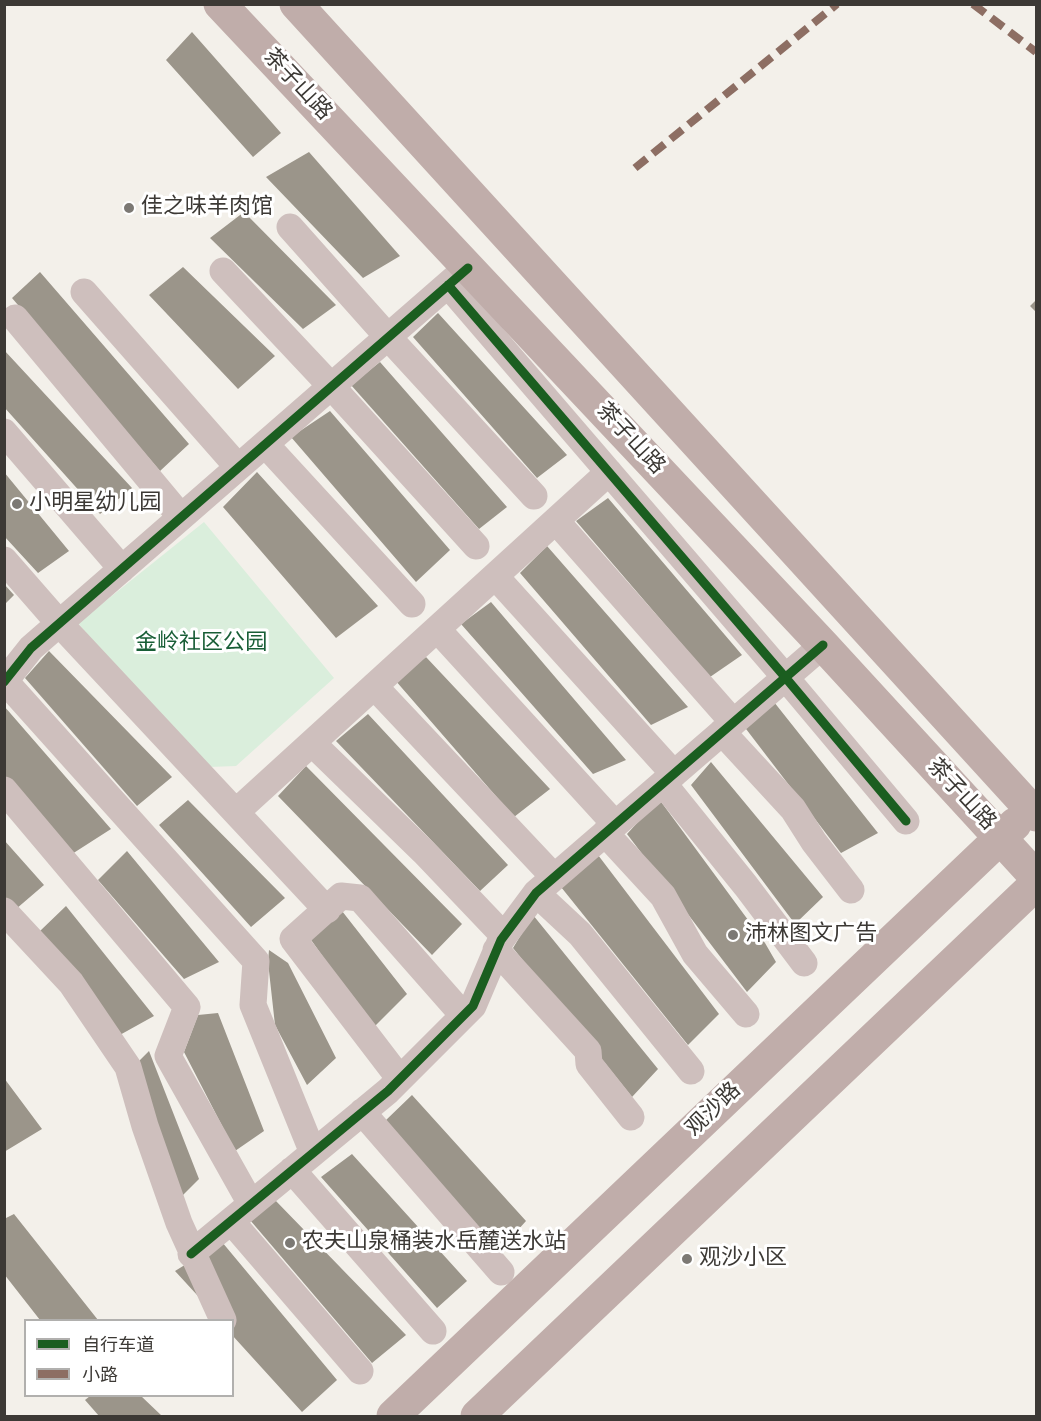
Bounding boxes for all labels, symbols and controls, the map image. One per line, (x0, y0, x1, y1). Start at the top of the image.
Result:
street label: 茶子山路 (257, 44, 337, 126)
place label: 佳之味羊肉馆 (141, 195, 273, 221)
marker: 佳之味羊肉馆 (122, 201, 136, 215)
street label: 茶子山路 (590, 398, 670, 480)
place label: 小明星幼儿园 (29, 491, 161, 517)
marker: 小明星幼儿园 (10, 497, 24, 511)
park label: 金岭社区公园 (135, 631, 267, 657)
street label: 茶子山路 (921, 754, 1001, 836)
place label: 沛林图文广告 (745, 922, 877, 948)
marker: 沛林图文广告 (726, 928, 740, 942)
street label: 观沙路 (681, 1078, 747, 1142)
place label: 农夫山泉桶装水岳麓送水站 (302, 1230, 566, 1256)
marker: 农夫山泉桶装水岳麓送水站 (283, 1236, 297, 1250)
place label: 观沙小区 (699, 1246, 787, 1272)
marker: 观沙小区 (680, 1252, 694, 1266)
legend (24, 1319, 234, 1397)
text: 自行车道 (82, 1332, 154, 1358)
text: 小路 (82, 1362, 118, 1388)

